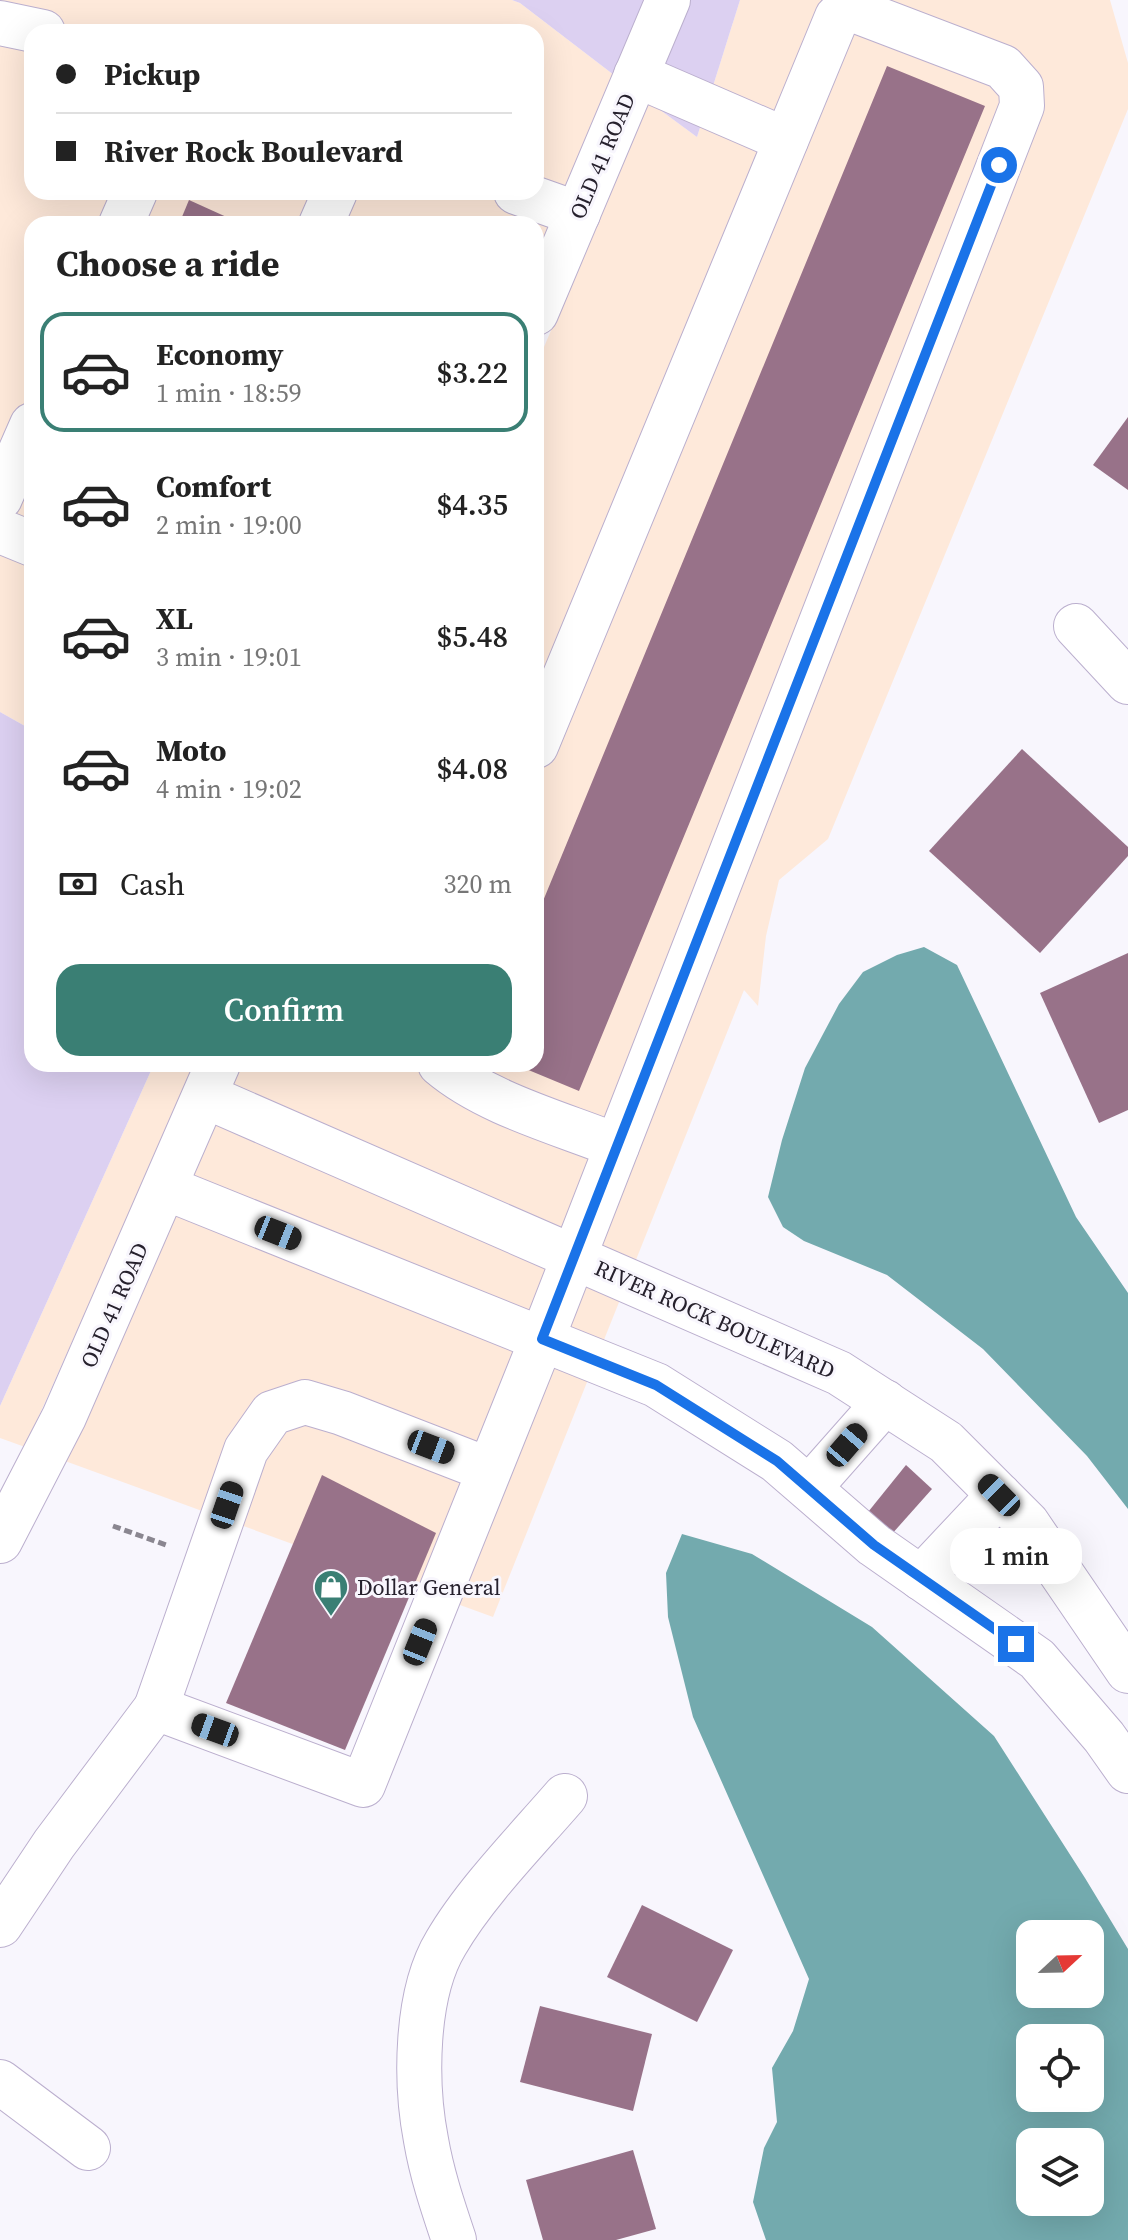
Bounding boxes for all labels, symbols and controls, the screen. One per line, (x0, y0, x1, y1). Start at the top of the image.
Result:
text: Pickup (104, 54, 200, 95)
street label: OLD 41 ROAD (562, 88, 642, 224)
text: River Rock Boulevard (104, 131, 403, 172)
route start (981, 147, 1017, 183)
text: Choose a ride (56, 239, 279, 288)
text: Economy (156, 334, 284, 375)
icon: car (60, 336, 132, 408)
text: $3.22 (437, 352, 508, 393)
text: 1 min · 18:59 (156, 375, 302, 411)
text: Comfort (156, 466, 271, 507)
icon: car (60, 468, 132, 540)
text: $4.35 (437, 484, 508, 525)
text: 2 min · 19:00 (156, 507, 302, 543)
text: XL (156, 598, 193, 639)
icon: car (60, 600, 132, 672)
text: $5.48 (437, 616, 508, 657)
text: 3 min · 19:01 (156, 639, 302, 675)
text: Moto (156, 730, 227, 771)
icon: car (60, 732, 132, 804)
text: $4.08 (437, 748, 508, 789)
text: 4 min · 19:02 (156, 771, 302, 807)
icon: cash (56, 862, 100, 906)
text: Cash (120, 864, 185, 905)
text: 320 m (444, 866, 512, 902)
button: Confirm (56, 964, 512, 1056)
car (251, 1213, 305, 1253)
street label: OLD 41 ROAD (73, 1238, 155, 1372)
street label: RIVER ROCK BOULEVARD (590, 1252, 840, 1386)
car (822, 1419, 872, 1471)
car (404, 1427, 458, 1467)
car (974, 1470, 1024, 1520)
car (208, 1478, 246, 1532)
callout: 1 min (950, 1528, 1082, 1584)
text: 1 min (983, 1538, 1049, 1574)
shop icon: Dollar General (312, 1568, 350, 1618)
place label: Dollar General (357, 1572, 501, 1602)
car (400, 1615, 440, 1669)
route end (998, 1626, 1034, 1662)
car (188, 1711, 242, 1749)
north arrow (1016, 1920, 1104, 2008)
map controls (1016, 1920, 1104, 2216)
button: locate (1016, 2024, 1104, 2112)
button: layers (1016, 2128, 1104, 2216)

